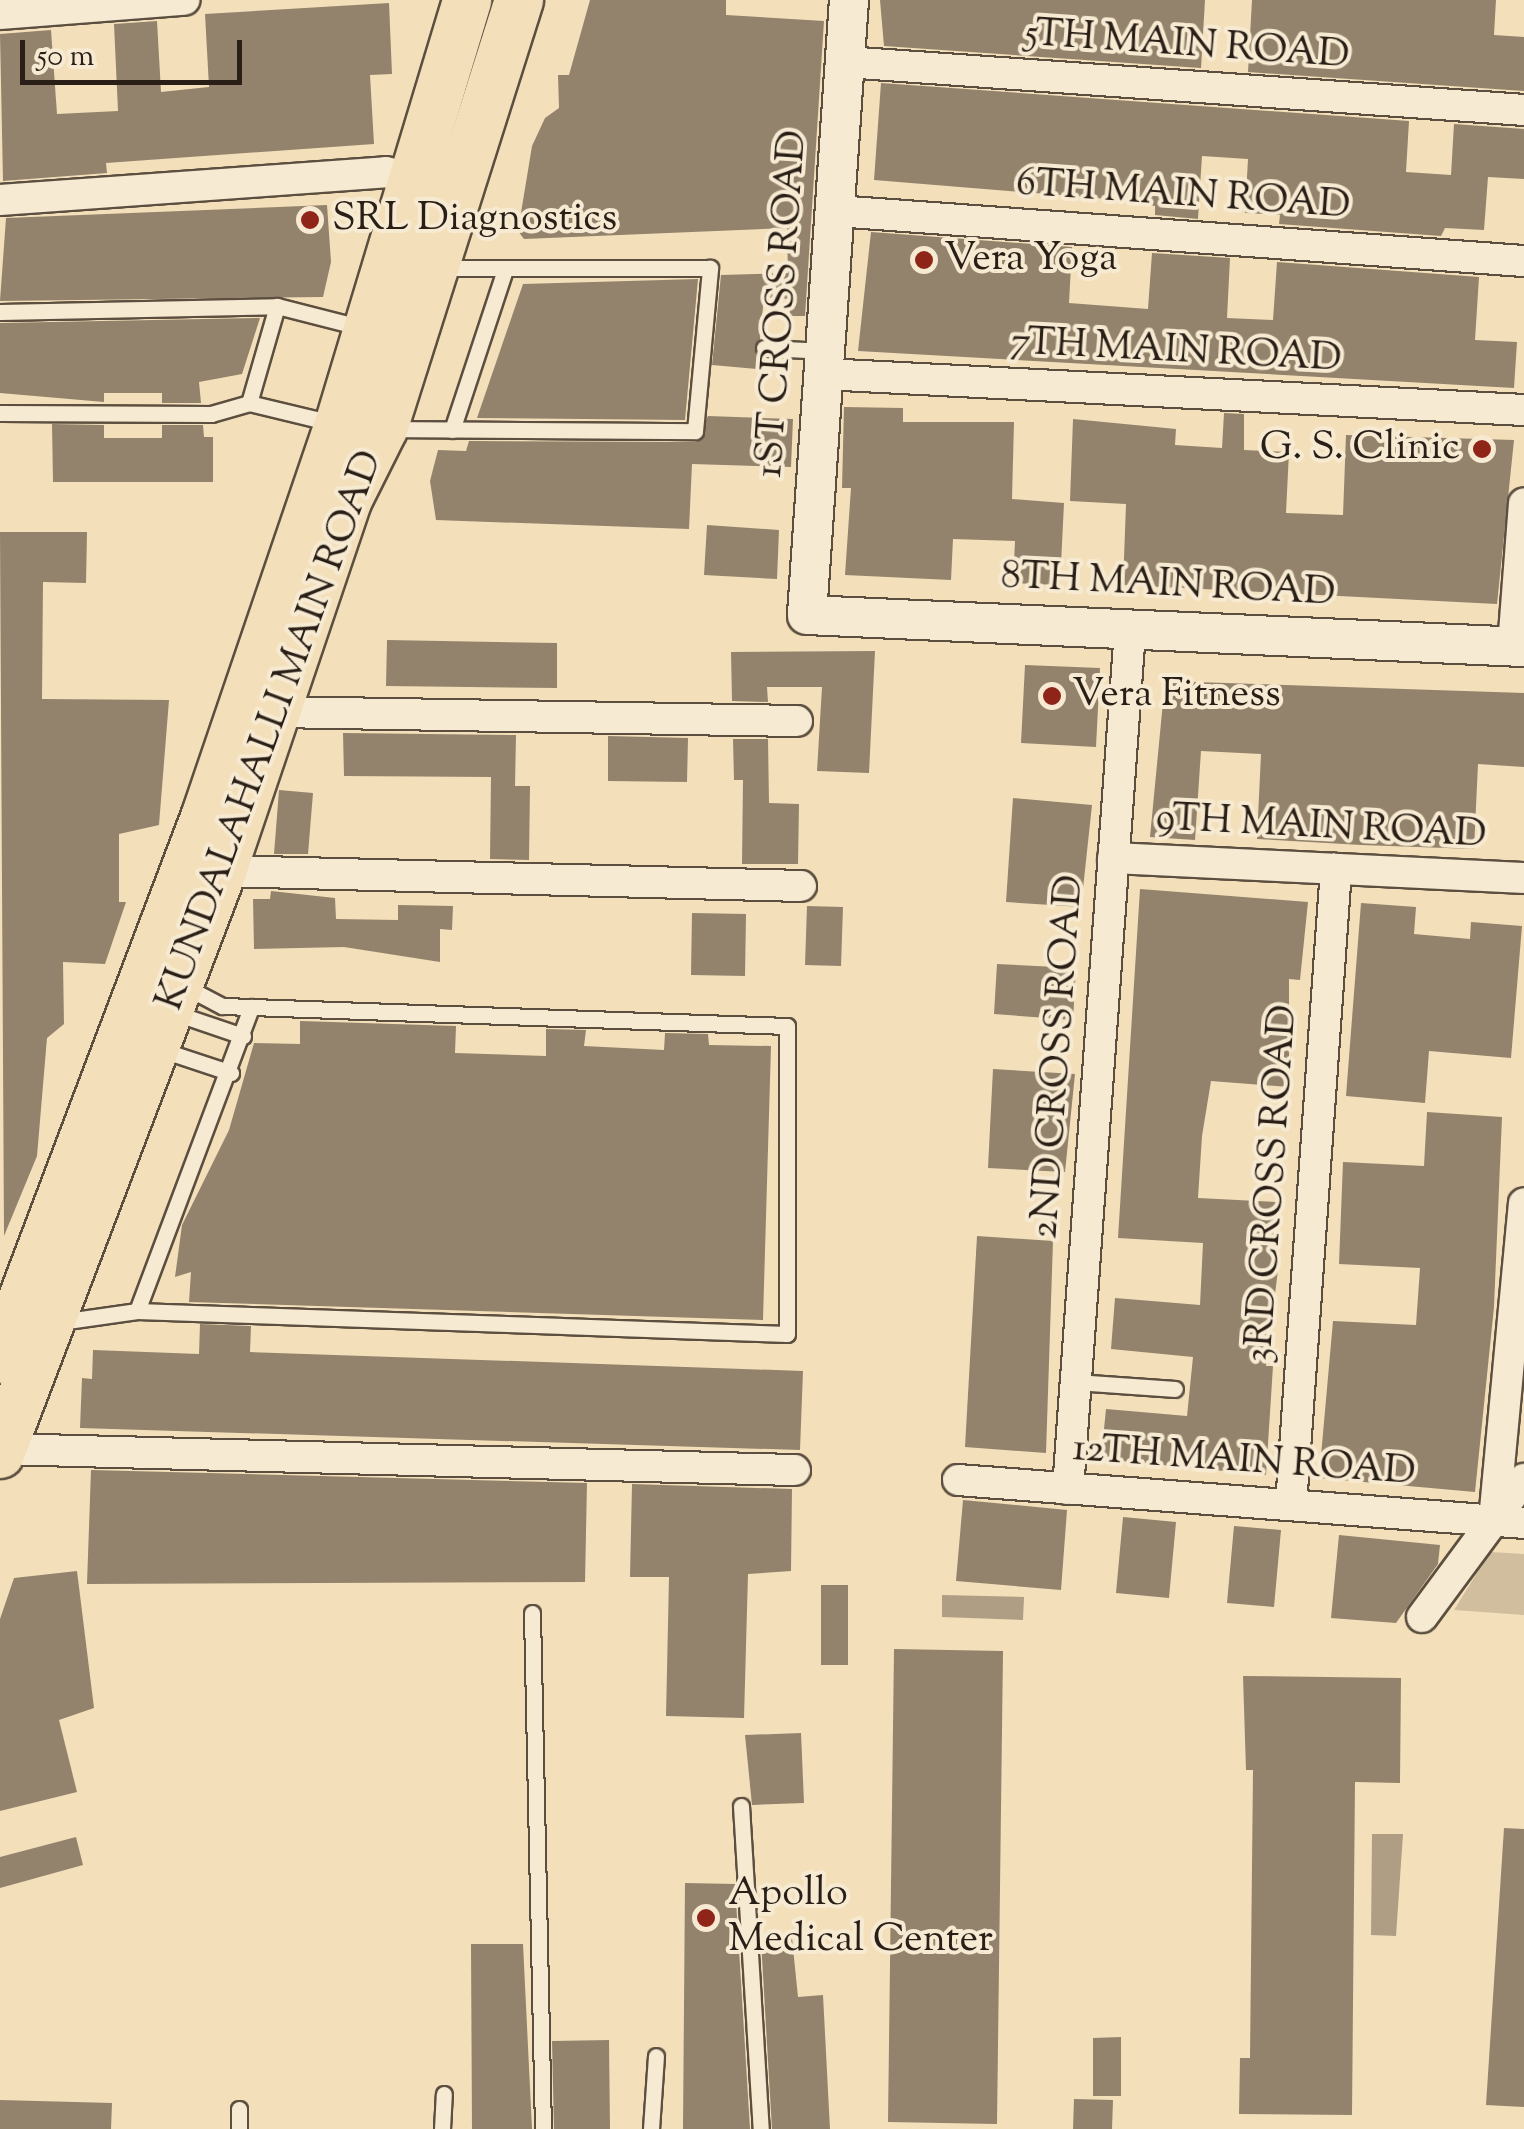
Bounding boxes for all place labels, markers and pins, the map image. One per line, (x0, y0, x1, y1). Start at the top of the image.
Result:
place label: SRL Diagnostics (332, 196, 617, 244)
marker: SRL Diagnostics (297, 207, 323, 233)
place label: Vera Yoga (944, 236, 1117, 284)
marker: Vera Yoga (913, 249, 935, 271)
place label: G. S. Clinic (1260, 425, 1460, 473)
marker: G. S. Clinic (1469, 436, 1495, 462)
place label: Vera Fitness (1072, 672, 1281, 720)
marker: Vera Fitness (1041, 685, 1063, 707)
place label: Apollo Medical Center (728, 1871, 993, 1965)
marker: Apollo Medical Center (693, 1905, 719, 1931)

